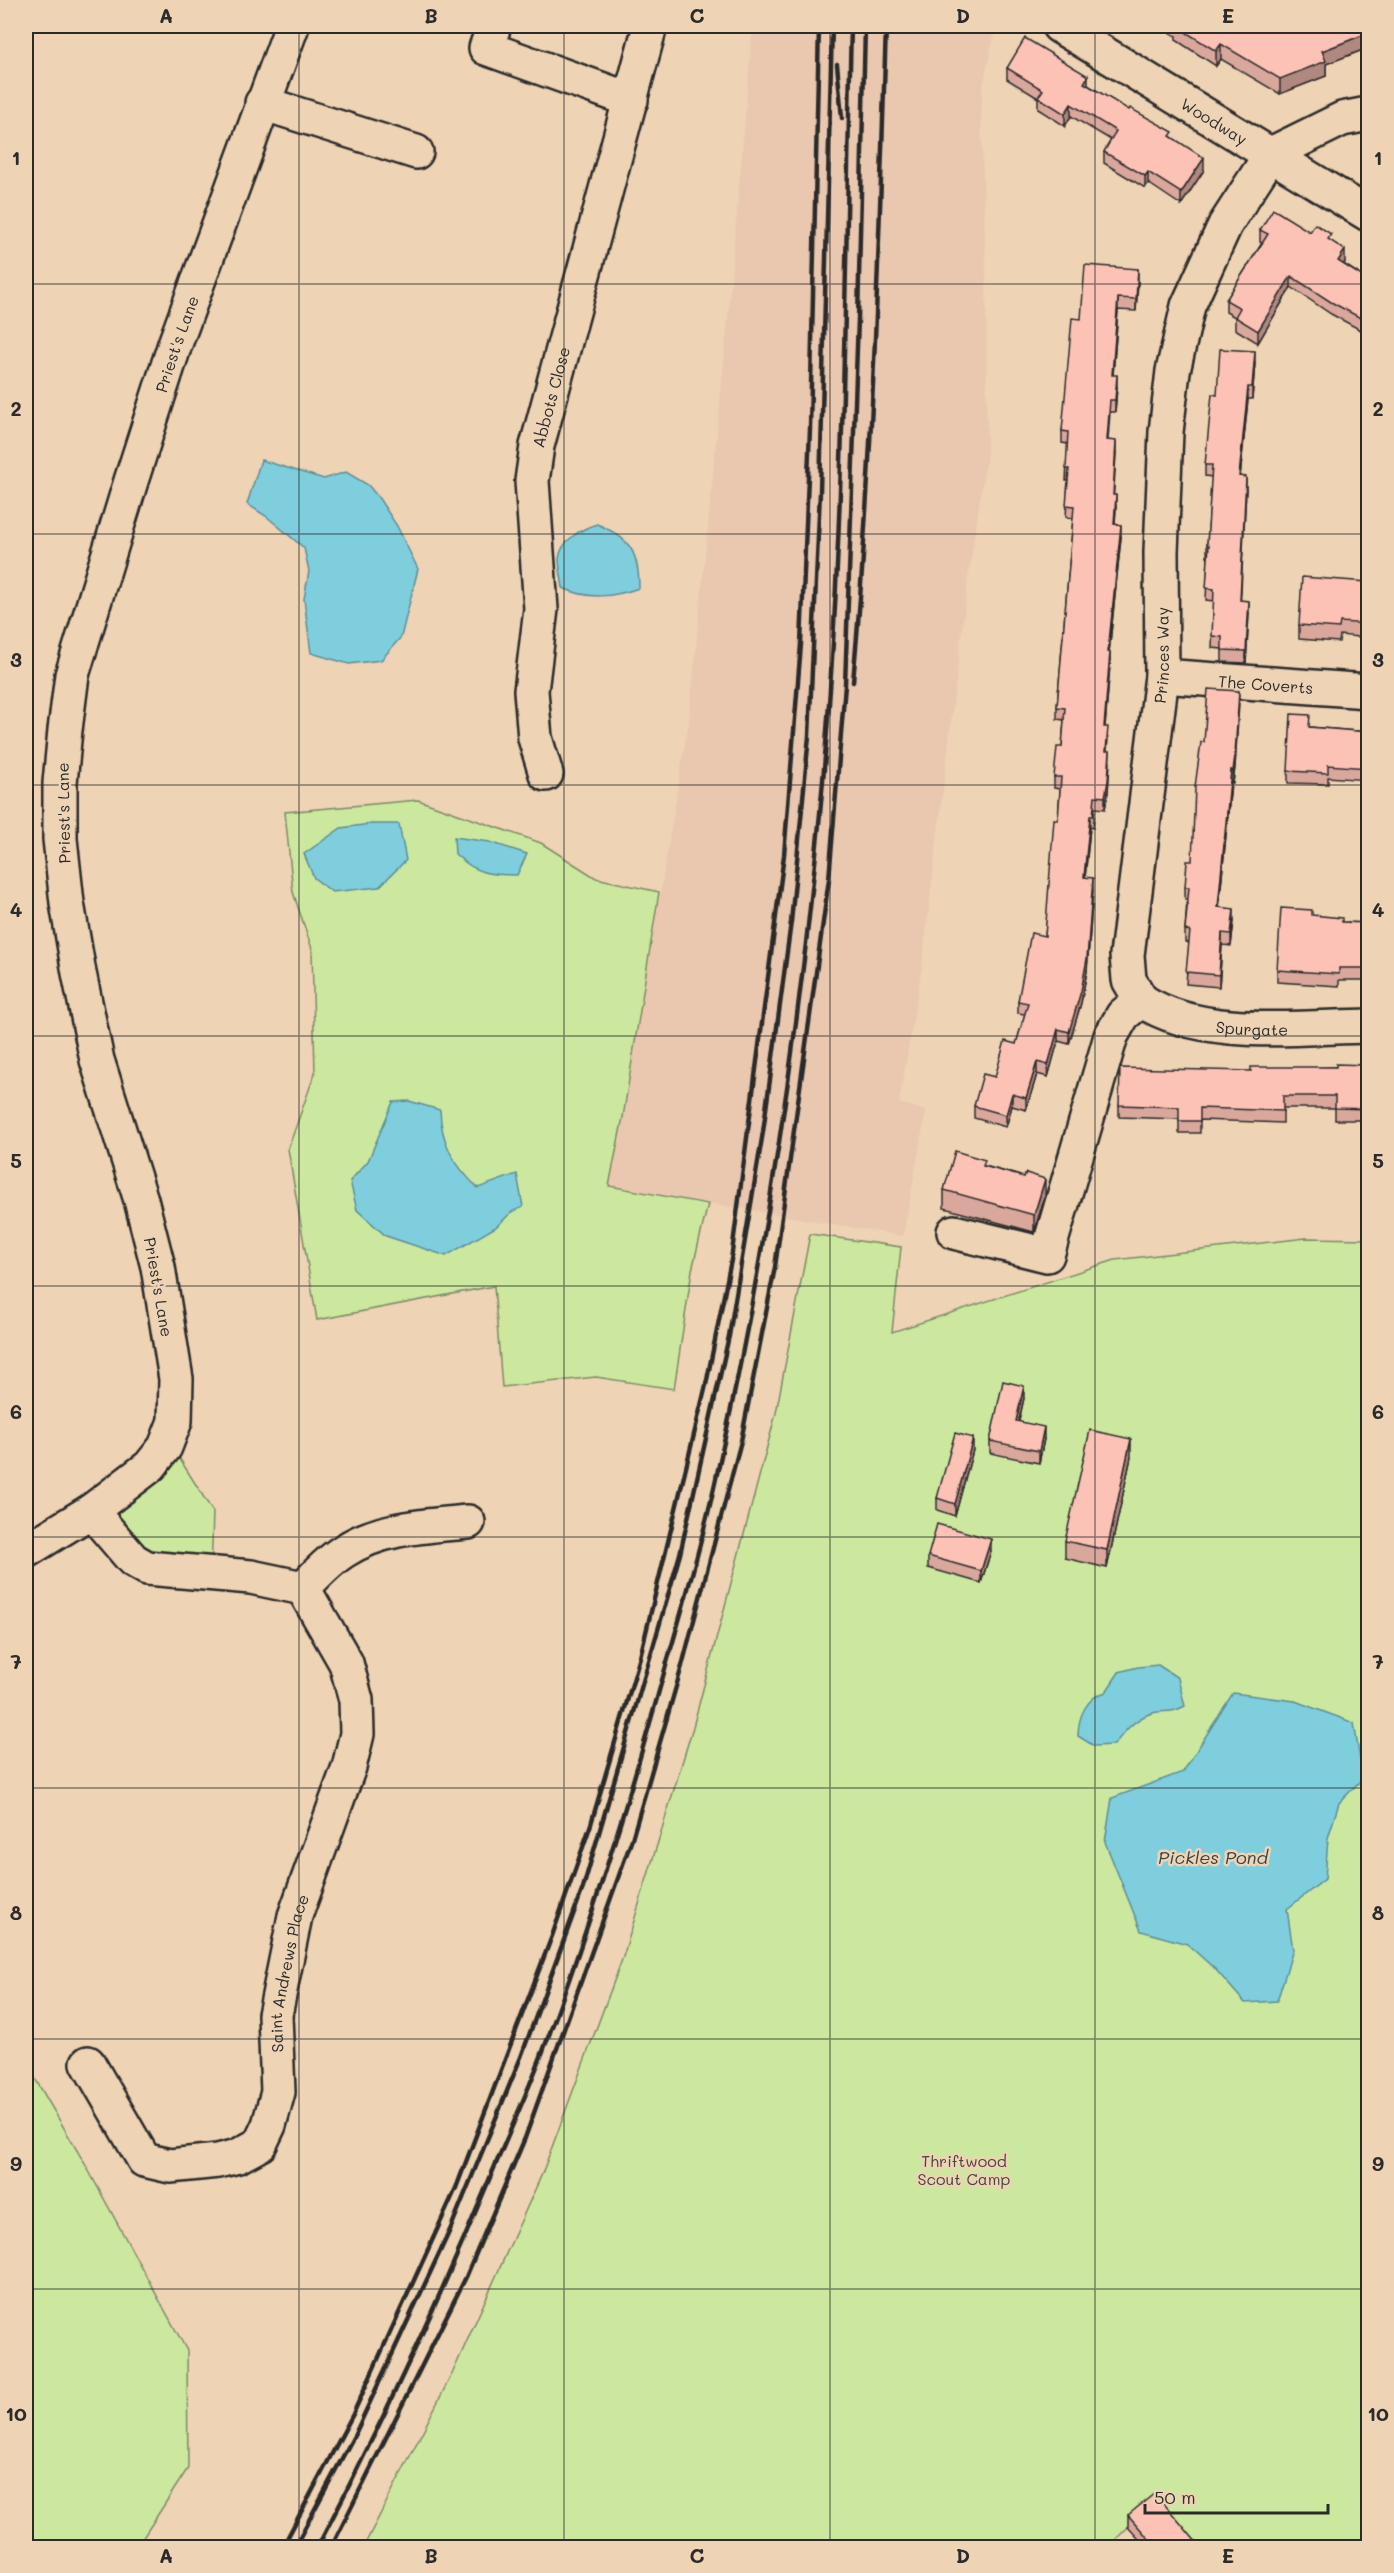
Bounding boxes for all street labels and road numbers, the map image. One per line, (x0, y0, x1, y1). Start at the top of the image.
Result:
street label: Woodway (1177, 92, 1252, 149)
street label: Priest's Lane (150, 292, 202, 395)
street label: Abbots Close (527, 344, 574, 450)
street label: Princes Way (1148, 607, 1173, 704)
street label: The Coverts (1218, 670, 1314, 697)
street label: Priest's Lane (52, 762, 74, 864)
street label: Spurgate (1215, 1015, 1288, 1039)
street label: Priest's Lane (140, 1235, 178, 1339)
street label: Saint Andrews Place (264, 1891, 313, 2053)

